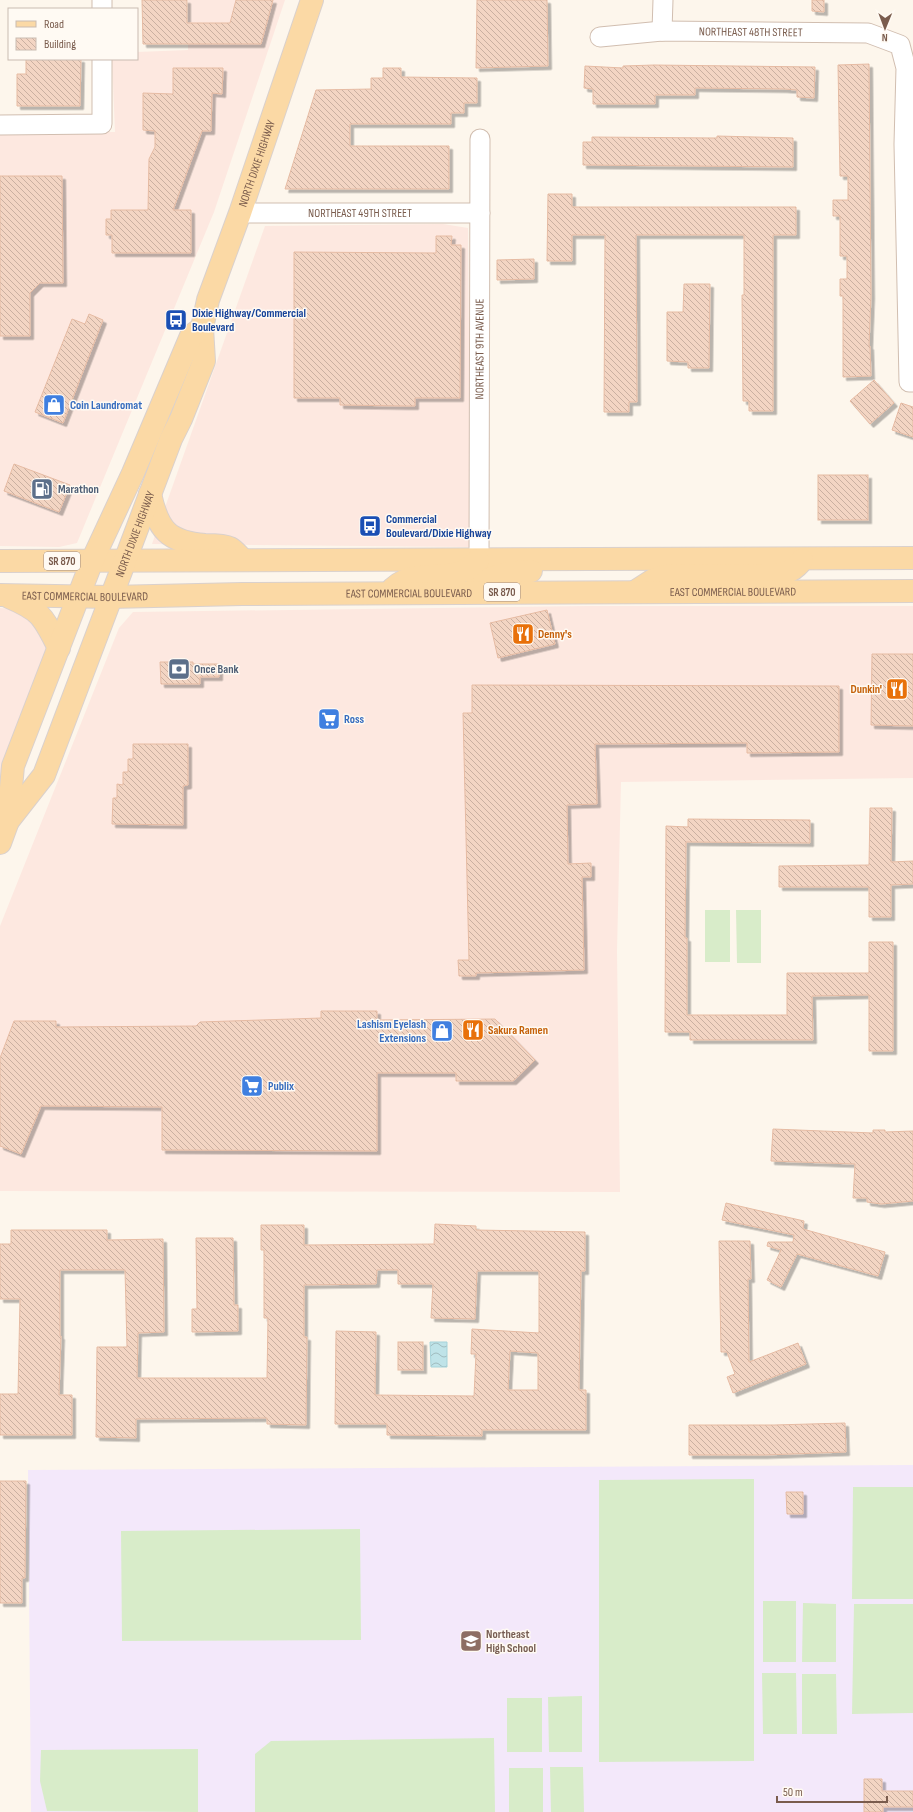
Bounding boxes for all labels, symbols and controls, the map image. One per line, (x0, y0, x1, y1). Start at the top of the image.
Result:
legend (8, 8, 138, 60)
north arrow (865, 8, 905, 48)
text: Road (44, 17, 64, 32)
street label: NORTHEAST 48TH STREET (699, 24, 803, 40)
text: N (882, 31, 888, 44)
text: Building (44, 37, 76, 52)
street label: NORTH DIXIE HIGHWAY (235, 118, 278, 209)
street label: NORTHEAST 49TH STREET (308, 206, 412, 221)
street label: NORTHEAST 9TH AVENUE (472, 299, 487, 399)
place label: Dixie Highway/Commercial Boulevard (192, 306, 306, 335)
bus stop icon: Dixie Highway/Commercial Boulevard (163, 307, 189, 333)
shop icon: Coin Laundromat (41, 392, 67, 418)
place label: Coin Laundromat (70, 398, 142, 413)
fuel station icon: Marathon (29, 476, 55, 502)
place label: Marathon (58, 482, 99, 497)
street label: NORTH DIXIE HIGHWAY (112, 489, 158, 579)
place label: Commercial Boulevard/Dixie Highway (386, 512, 492, 541)
bus stop icon: Commercial Boulevard/Dixie Highway (357, 513, 383, 539)
road number: SR 870 (44, 552, 80, 570)
road number: SR 870 (484, 583, 520, 601)
street label: EAST COMMERCIAL BOULEVARD (670, 584, 796, 600)
street label: EAST COMMERCIAL BOULEVARD (346, 585, 472, 601)
street label: EAST COMMERCIAL BOULEVARD (22, 588, 148, 605)
restaurant icon: Denny's (510, 621, 536, 647)
place label: Denny's (538, 627, 572, 642)
bank icon: Once Bank (166, 656, 192, 682)
place label: Once Bank (194, 662, 239, 677)
restaurant icon: Dunkin' (884, 676, 910, 702)
place label: Dunkin' (851, 682, 882, 697)
supermarket icon: Ross (316, 706, 342, 732)
place label: Ross (344, 712, 364, 727)
place label: Lashism Eyelash Extensions (357, 1017, 426, 1046)
restaurant icon: Sakura Ramen (460, 1017, 486, 1043)
shop icon: Lashism Eyelash Extensions (429, 1018, 455, 1044)
place label: Sakura Ramen (488, 1023, 548, 1038)
supermarket icon: Publix (239, 1073, 265, 1099)
place label: Publix (268, 1079, 294, 1094)
place label: Northeast High School (486, 1627, 536, 1656)
school or university icon: Northeast High School (458, 1628, 484, 1654)
scale bar (777, 1778, 887, 1804)
text: 50 m (783, 1785, 803, 1800)

